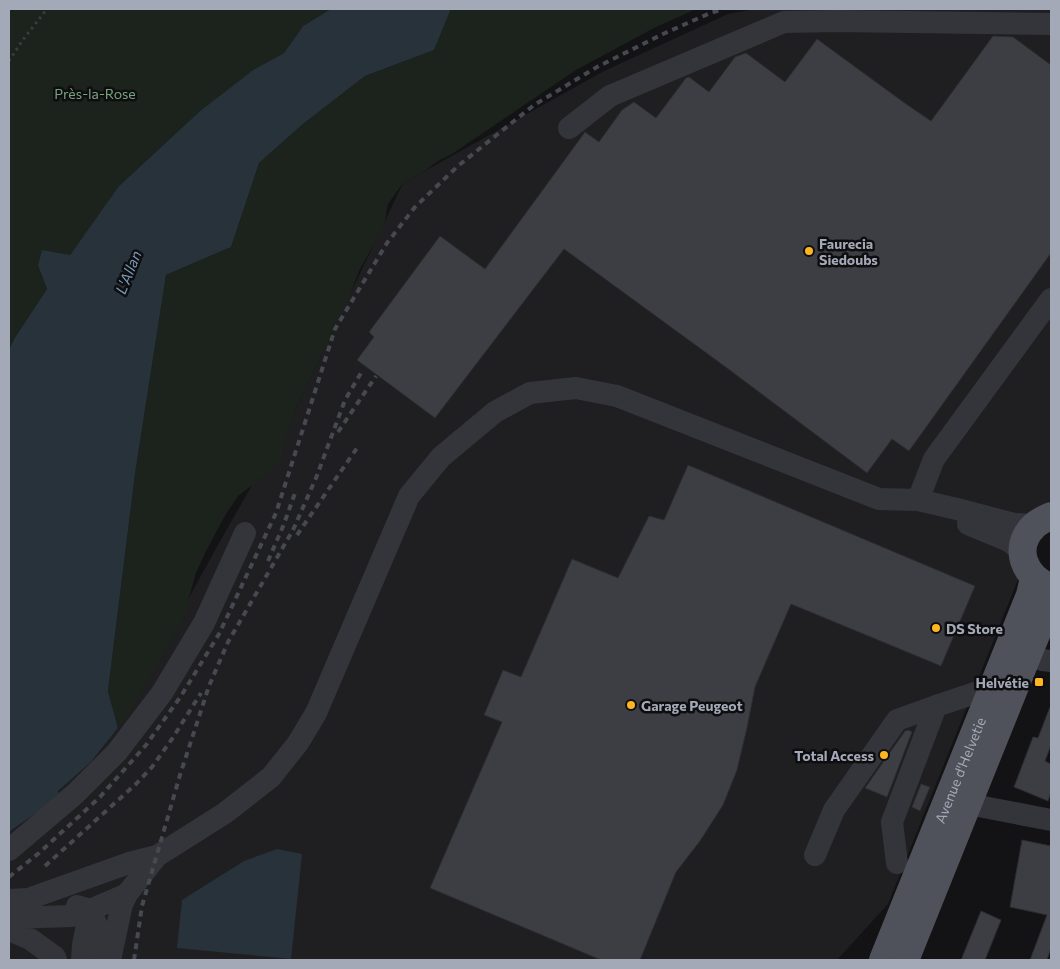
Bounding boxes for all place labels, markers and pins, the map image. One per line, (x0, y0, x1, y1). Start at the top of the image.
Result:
place label: Faurecia Siedoubs (819, 235, 878, 268)
marker: Faurecia Siedoubs (803, 245, 815, 257)
place label: DS Store (946, 620, 1003, 637)
marker: DS Store (930, 622, 942, 634)
place label: Helvétie (975, 674, 1029, 691)
marker: Helvétie (1033, 676, 1045, 688)
place label: Garage Peugeot (641, 697, 743, 714)
marker: Garage Peugeot (625, 699, 637, 711)
place label: Total Access (794, 747, 874, 764)
marker: Total Access (878, 749, 890, 761)

